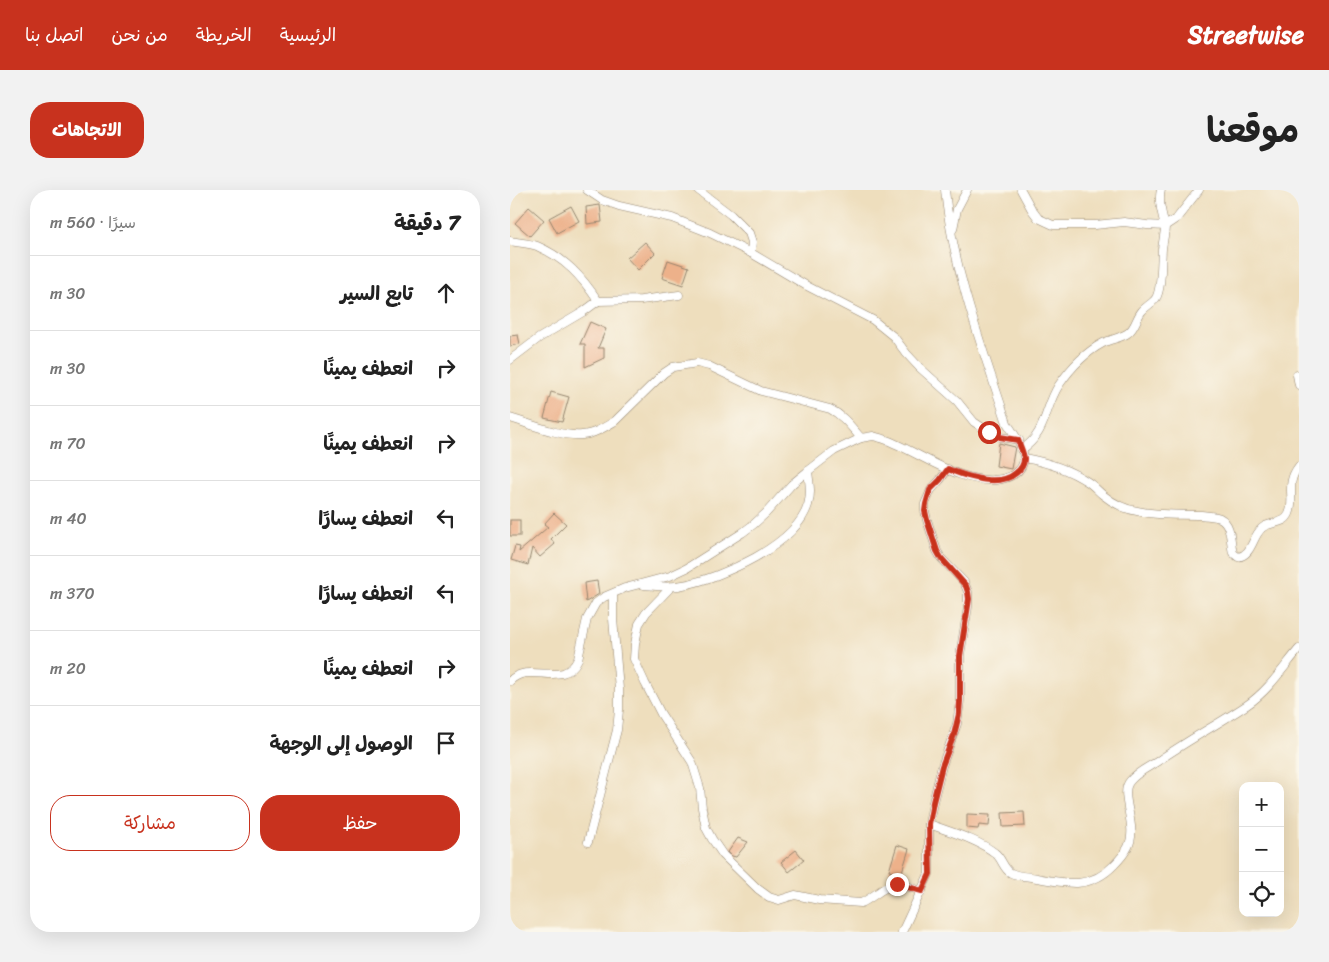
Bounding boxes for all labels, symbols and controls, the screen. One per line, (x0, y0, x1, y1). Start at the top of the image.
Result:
text: Streetwise (1188, 14, 1304, 56)
text: اتصل بنا (25, 19, 84, 51)
text: من نحن (112, 19, 168, 51)
text: الخريطة (196, 19, 252, 51)
text: الرئيسية (280, 19, 336, 51)
text: موقعنا (1206, 99, 1299, 161)
button: الاتجاهات (30, 102, 144, 158)
text: 7 دقيقة (394, 204, 460, 242)
text: سيرًا · 560 m (50, 208, 136, 237)
text: تابع السير (340, 277, 413, 310)
text: 30 m (50, 279, 85, 308)
icon: ahead (432, 279, 460, 307)
text: انعطف يمينًا (323, 352, 413, 385)
text: 30 m (50, 354, 85, 383)
icon: right (432, 354, 460, 382)
route start (978, 421, 1001, 444)
text: انعطف يمينًا (323, 427, 413, 460)
text: 70 m (50, 429, 86, 458)
icon: right (432, 429, 460, 457)
text: انعطف يسارًا (318, 502, 413, 535)
text: 40 m (50, 504, 87, 533)
icon: left (432, 504, 460, 532)
text: انعطف يسارًا (318, 577, 413, 610)
text: 370 m (50, 579, 95, 608)
icon: left (432, 579, 460, 607)
text: انعطف يمينًا (323, 652, 413, 685)
text: 20 m (50, 654, 86, 683)
icon: right (432, 654, 460, 682)
text: الوصول إلى الوجهة (270, 727, 413, 760)
icon: arrive (432, 729, 460, 757)
map controls (1239, 782, 1284, 917)
button: + (1239, 782, 1284, 827)
button: مشاركة (50, 795, 250, 851)
button: حفظ (260, 795, 460, 851)
button: − (1239, 827, 1284, 872)
button: locate (1239, 872, 1284, 917)
route end (886, 873, 909, 896)

